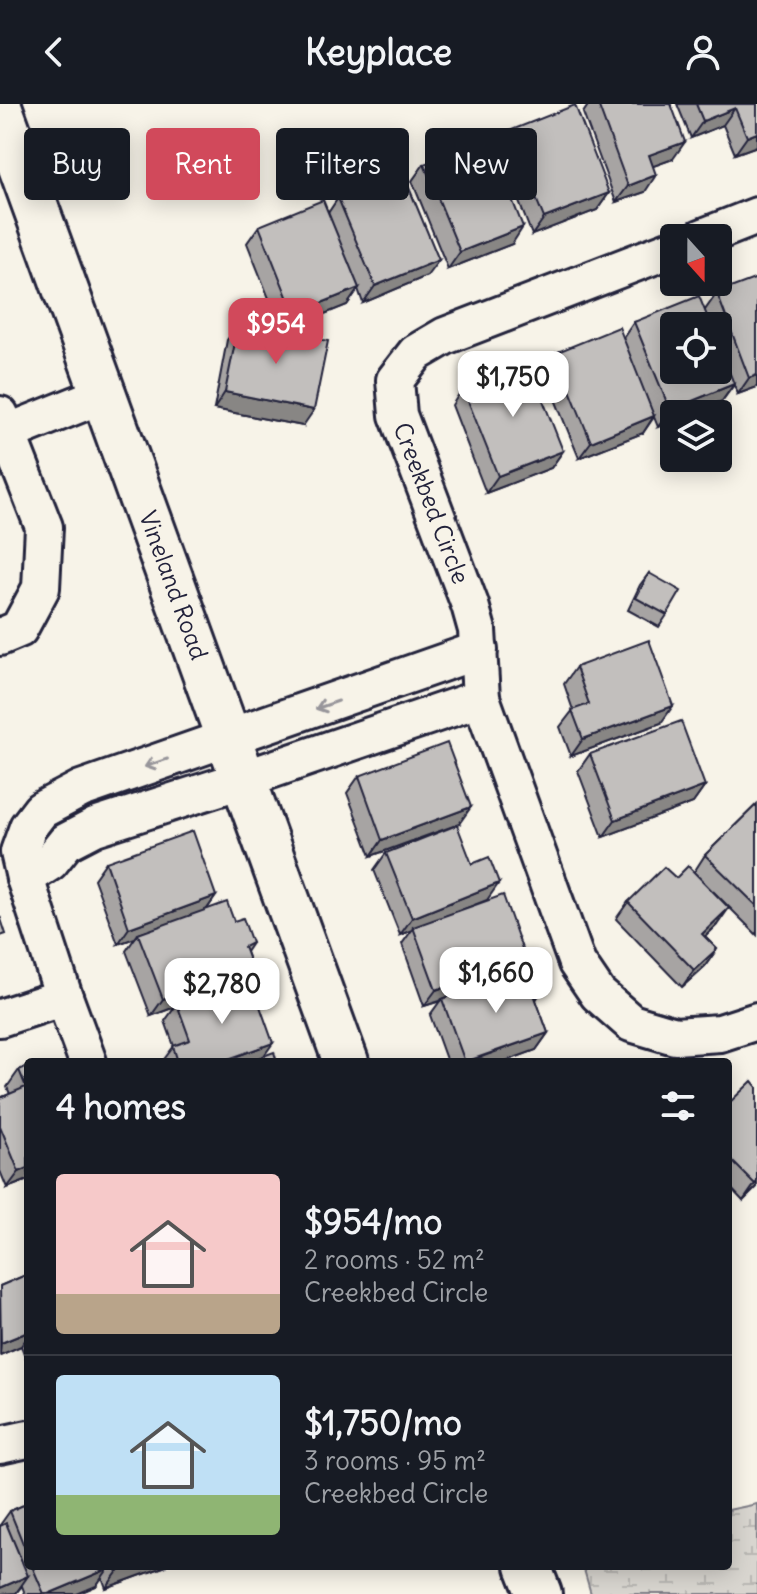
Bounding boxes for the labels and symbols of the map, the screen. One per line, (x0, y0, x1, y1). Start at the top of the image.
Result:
north arrow (660, 224, 732, 296)
pin: $954 (229, 298, 323, 366)
pin: $1,750 (448, 351, 578, 419)
street label: Creekbed Circle (388, 418, 476, 588)
street label: Vineland Road (133, 506, 215, 664)
one-way arrow (314, 698, 339, 713)
one-way arrow (144, 757, 169, 772)
pin: $1,660 (431, 947, 561, 1015)
pin: $2,780 (157, 958, 287, 1026)

